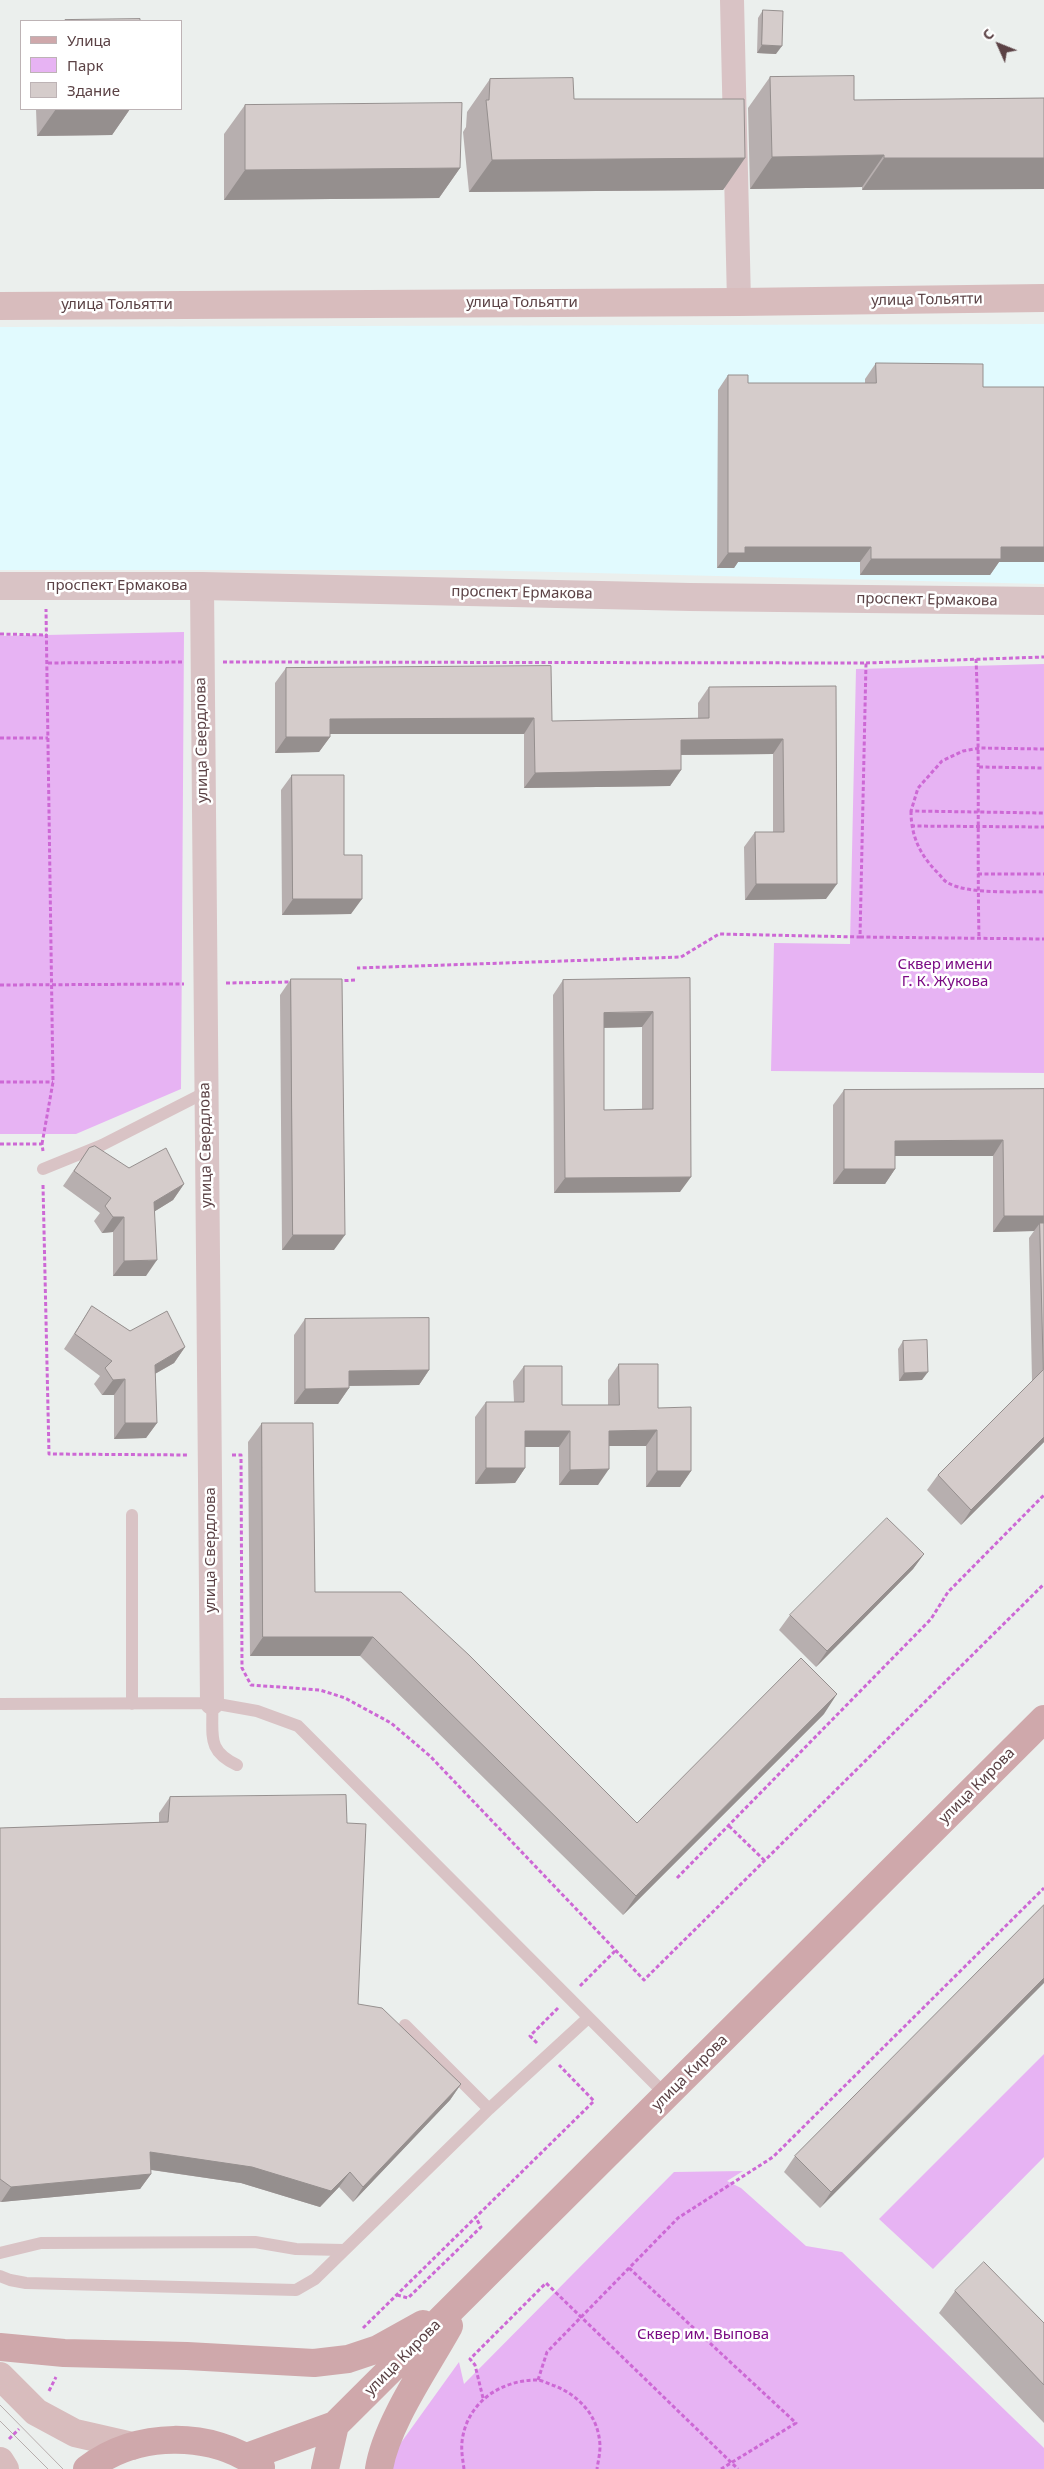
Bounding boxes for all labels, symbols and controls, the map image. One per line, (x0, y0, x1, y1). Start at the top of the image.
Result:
legend (20, 20, 182, 110)
north arrow (974, 20, 1024, 70)
text: С (978, 24, 998, 44)
text: Улица (67, 30, 111, 50)
text: Парк (67, 55, 103, 75)
text: Здание (67, 80, 120, 100)
street label: улица Тольятти (871, 290, 983, 310)
street label: улица Тольятти (466, 294, 578, 312)
street label: улица Тольятти (61, 296, 173, 314)
street label: проспект Ермакова (46, 577, 188, 595)
street label: проспект Ермакова (451, 583, 593, 603)
street label: проспект Ермакова (856, 590, 998, 610)
street label: улица Свердлова (192, 677, 212, 803)
park label: Сквер имени Г. К. Жукова (898, 956, 992, 991)
street label: улица Свердлова (196, 1082, 216, 1208)
street label: улица Свердлова (202, 1487, 220, 1613)
street label: улица Кирова (935, 1744, 1019, 1828)
street label: улица Кирова (648, 2031, 732, 2115)
street label: улица Кирова (361, 2316, 445, 2400)
park label: Сквер им. Выпова (637, 2326, 769, 2344)

